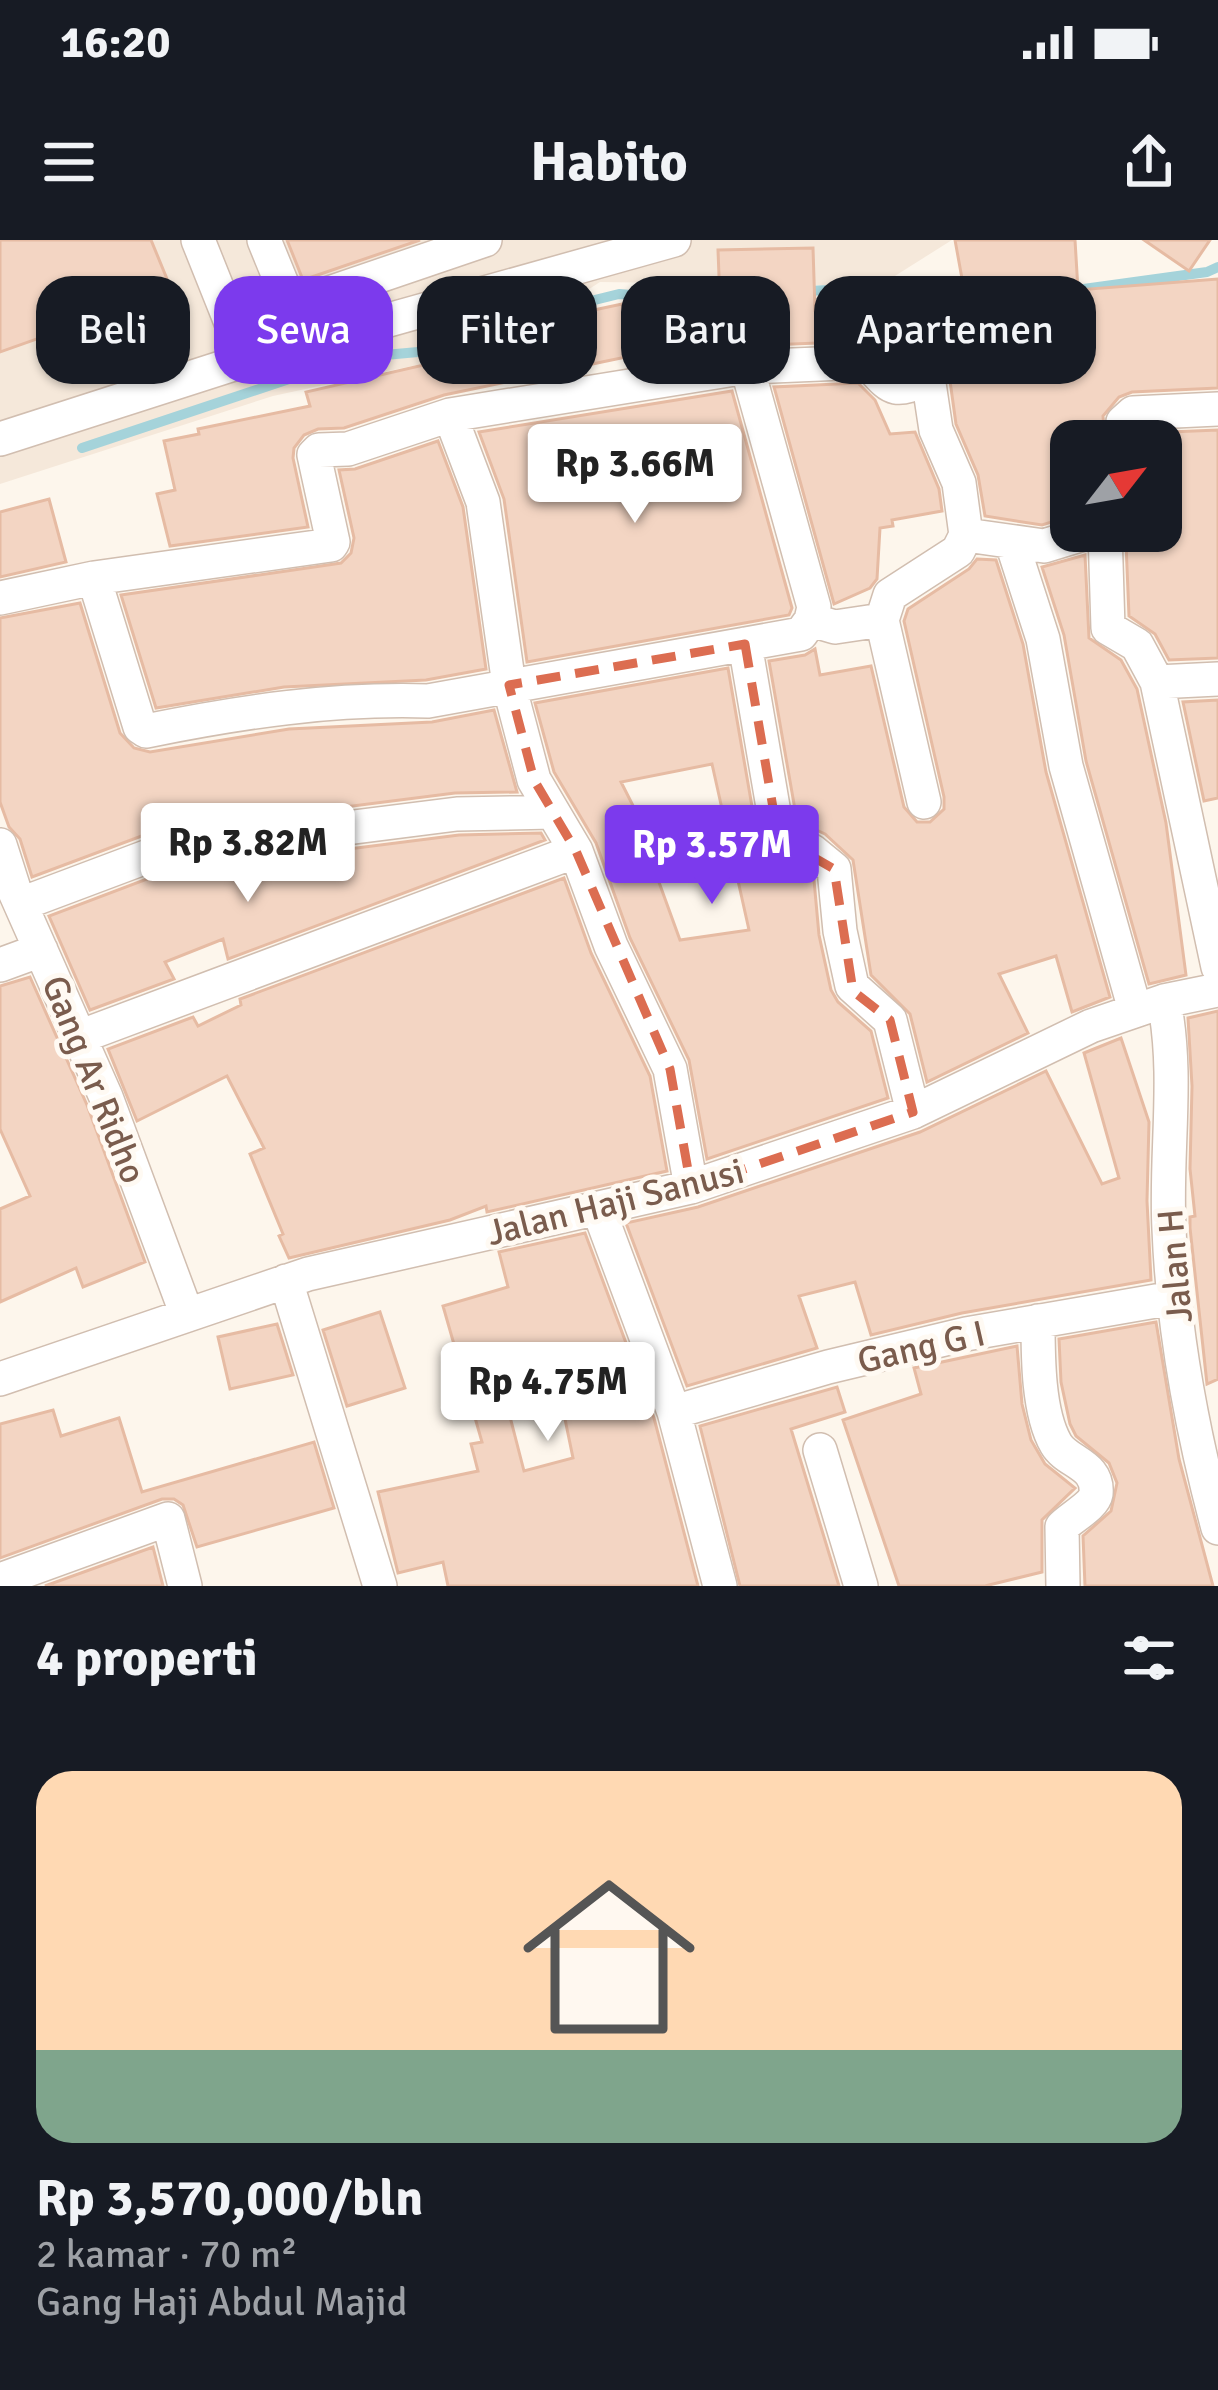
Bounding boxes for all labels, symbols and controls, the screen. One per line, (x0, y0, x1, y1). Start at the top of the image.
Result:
text: 16:20 (60, 15, 170, 70)
icon: menu (36, 129, 102, 195)
text: Habito (530, 129, 688, 196)
icon: share (1116, 129, 1182, 195)
chip: Beli (36, 276, 190, 384)
chip: Sewa (214, 276, 393, 384)
chip: Filter (417, 276, 597, 384)
chip: Baru (621, 276, 790, 384)
chip: Apartemen (814, 276, 1096, 384)
north arrow (1050, 420, 1182, 552)
map controls (1050, 420, 1182, 552)
pin: Rp 3.66M (511, 424, 759, 526)
text: Rp 3.66M (555, 439, 715, 487)
pin: Rp 3.82M (124, 803, 372, 905)
pin: Rp 3.57M (588, 805, 836, 907)
text: Rp 3.82M (168, 818, 328, 866)
text: Rp 3.57M (632, 820, 792, 868)
street label: Gang Ar Ridho (32, 969, 156, 1190)
street label: Jalan Haji Sanusi (482, 1149, 749, 1256)
street label: Jalan H (1148, 1207, 1203, 1325)
street label: Gang G I (853, 1311, 990, 1384)
pin: Rp 4.75M (424, 1342, 672, 1444)
text: Rp 4.75M (468, 1357, 628, 1405)
icon: filters (1116, 1625, 1182, 1691)
text: 4 properti (36, 1627, 258, 1690)
icon: home (501, 1849, 717, 2065)
text: Rp 3,570,000/bln (36, 2167, 423, 2230)
text: 2 kamar · 70 m² (36, 2230, 297, 2278)
text: Gang Haji Abdul Majid (36, 2278, 407, 2326)

